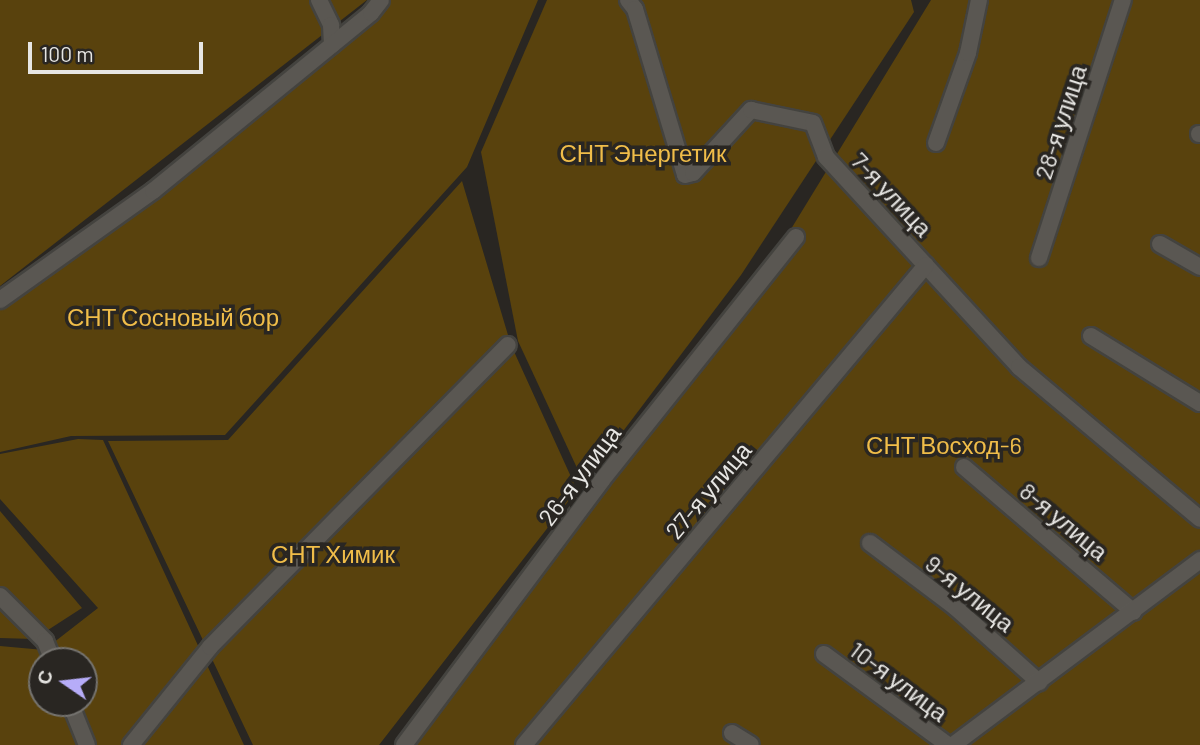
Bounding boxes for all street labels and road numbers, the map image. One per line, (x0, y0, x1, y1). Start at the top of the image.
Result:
street label: 28-я улица (1028, 61, 1092, 183)
street label: 7-я улица (846, 146, 938, 242)
street label: 26-я улица (532, 419, 626, 531)
street label: 27-я улица (659, 436, 757, 544)
street label: 8-я улица (1014, 476, 1114, 566)
street label: 9-я улица (920, 549, 1020, 637)
street label: 10-я улица (844, 635, 954, 727)

